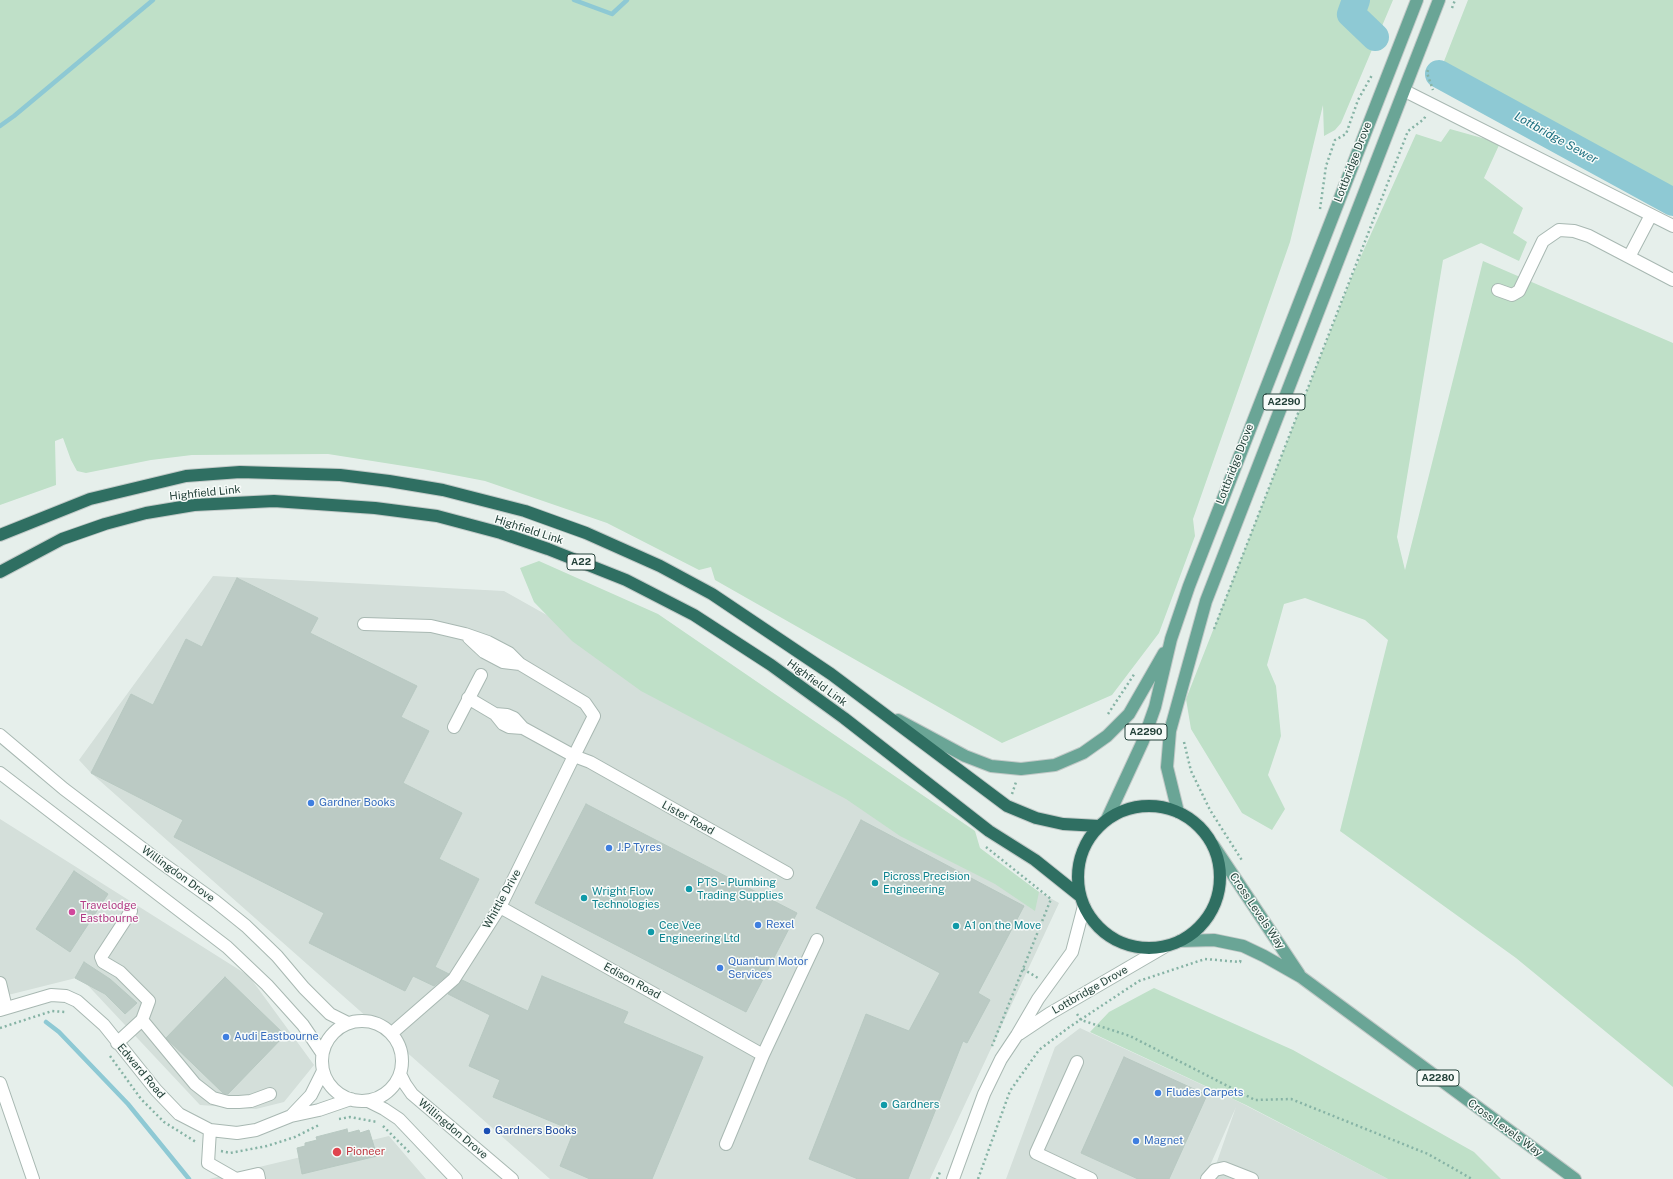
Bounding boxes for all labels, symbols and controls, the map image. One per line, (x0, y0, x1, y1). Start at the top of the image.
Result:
water label: Lottbridge Sewer (1512, 109, 1600, 167)
street label: Lottbridge Drove (1332, 120, 1374, 204)
road number: A2290 (1263, 394, 1305, 410)
street label: Lottbridge Drove (1214, 422, 1256, 506)
street label: Highfield Link (169, 483, 241, 503)
street label: Highfield Link (493, 513, 565, 547)
road number: A22 (567, 554, 595, 570)
street label: Highfield Link (784, 657, 850, 709)
road number: A2290 (1125, 724, 1167, 740)
place label: Gardner Books (319, 796, 395, 810)
marker: Gardner Books (306, 798, 316, 808)
street label: Lister Road (659, 798, 717, 838)
place label: J.P Tyres (617, 841, 661, 855)
street label: Willingdon Drove (139, 843, 217, 905)
marker: J.P Tyres (604, 843, 614, 853)
street label: Whittle Drive (480, 867, 524, 931)
place label: Picross Precision Engineering (883, 870, 970, 896)
street label: Cross Levels Way (1227, 870, 1287, 952)
place label: PTS - Plumbing Trading Supplies (697, 876, 783, 902)
marker: Picross Precision Engineering (870, 878, 880, 888)
marker: PTS - Plumbing Trading Supplies (684, 884, 694, 894)
place label: Wright Flow Technologies (592, 885, 659, 911)
marker: Wright Flow Technologies (579, 893, 589, 903)
place label: Travelodge Eastbourne (80, 899, 139, 925)
marker: Travelodge Eastbourne (67, 907, 77, 917)
place label: Rexel (766, 918, 795, 932)
place label: Cee Vee Engineering Ltd (659, 919, 740, 945)
place label: A1 on the Move (964, 919, 1041, 933)
marker: Rexel (753, 920, 763, 930)
marker: A1 on the Move (951, 921, 961, 931)
marker: Cee Vee Engineering Ltd (646, 927, 656, 937)
place label: Quantum Motor Services (728, 955, 808, 981)
street label: Edison Road (601, 960, 663, 1002)
marker: Quantum Motor Services (715, 963, 725, 973)
street label: Lottbridge Drove (1050, 963, 1130, 1017)
place label: Audi Eastbourne (234, 1030, 319, 1044)
marker: Audi Eastbourne (221, 1032, 231, 1042)
street label: Edward Road (114, 1041, 168, 1101)
road number: A2280 (1417, 1070, 1459, 1086)
place label: Fludes Carpets (1166, 1086, 1243, 1100)
marker: Fludes Carpets (1153, 1088, 1163, 1098)
street label: Willingdon Drove (415, 1096, 491, 1162)
street label: Cross Levels Way (1465, 1097, 1545, 1159)
place label: Gardners (892, 1098, 939, 1112)
marker: Gardners (879, 1100, 889, 1110)
place label: Gardners Books (495, 1124, 577, 1138)
marker: Gardners Books (482, 1126, 492, 1136)
place label: Magnet (1144, 1134, 1183, 1148)
marker: Magnet (1131, 1136, 1141, 1146)
place label: Pioneer (346, 1145, 385, 1159)
marker: Pioneer (331, 1146, 343, 1158)

